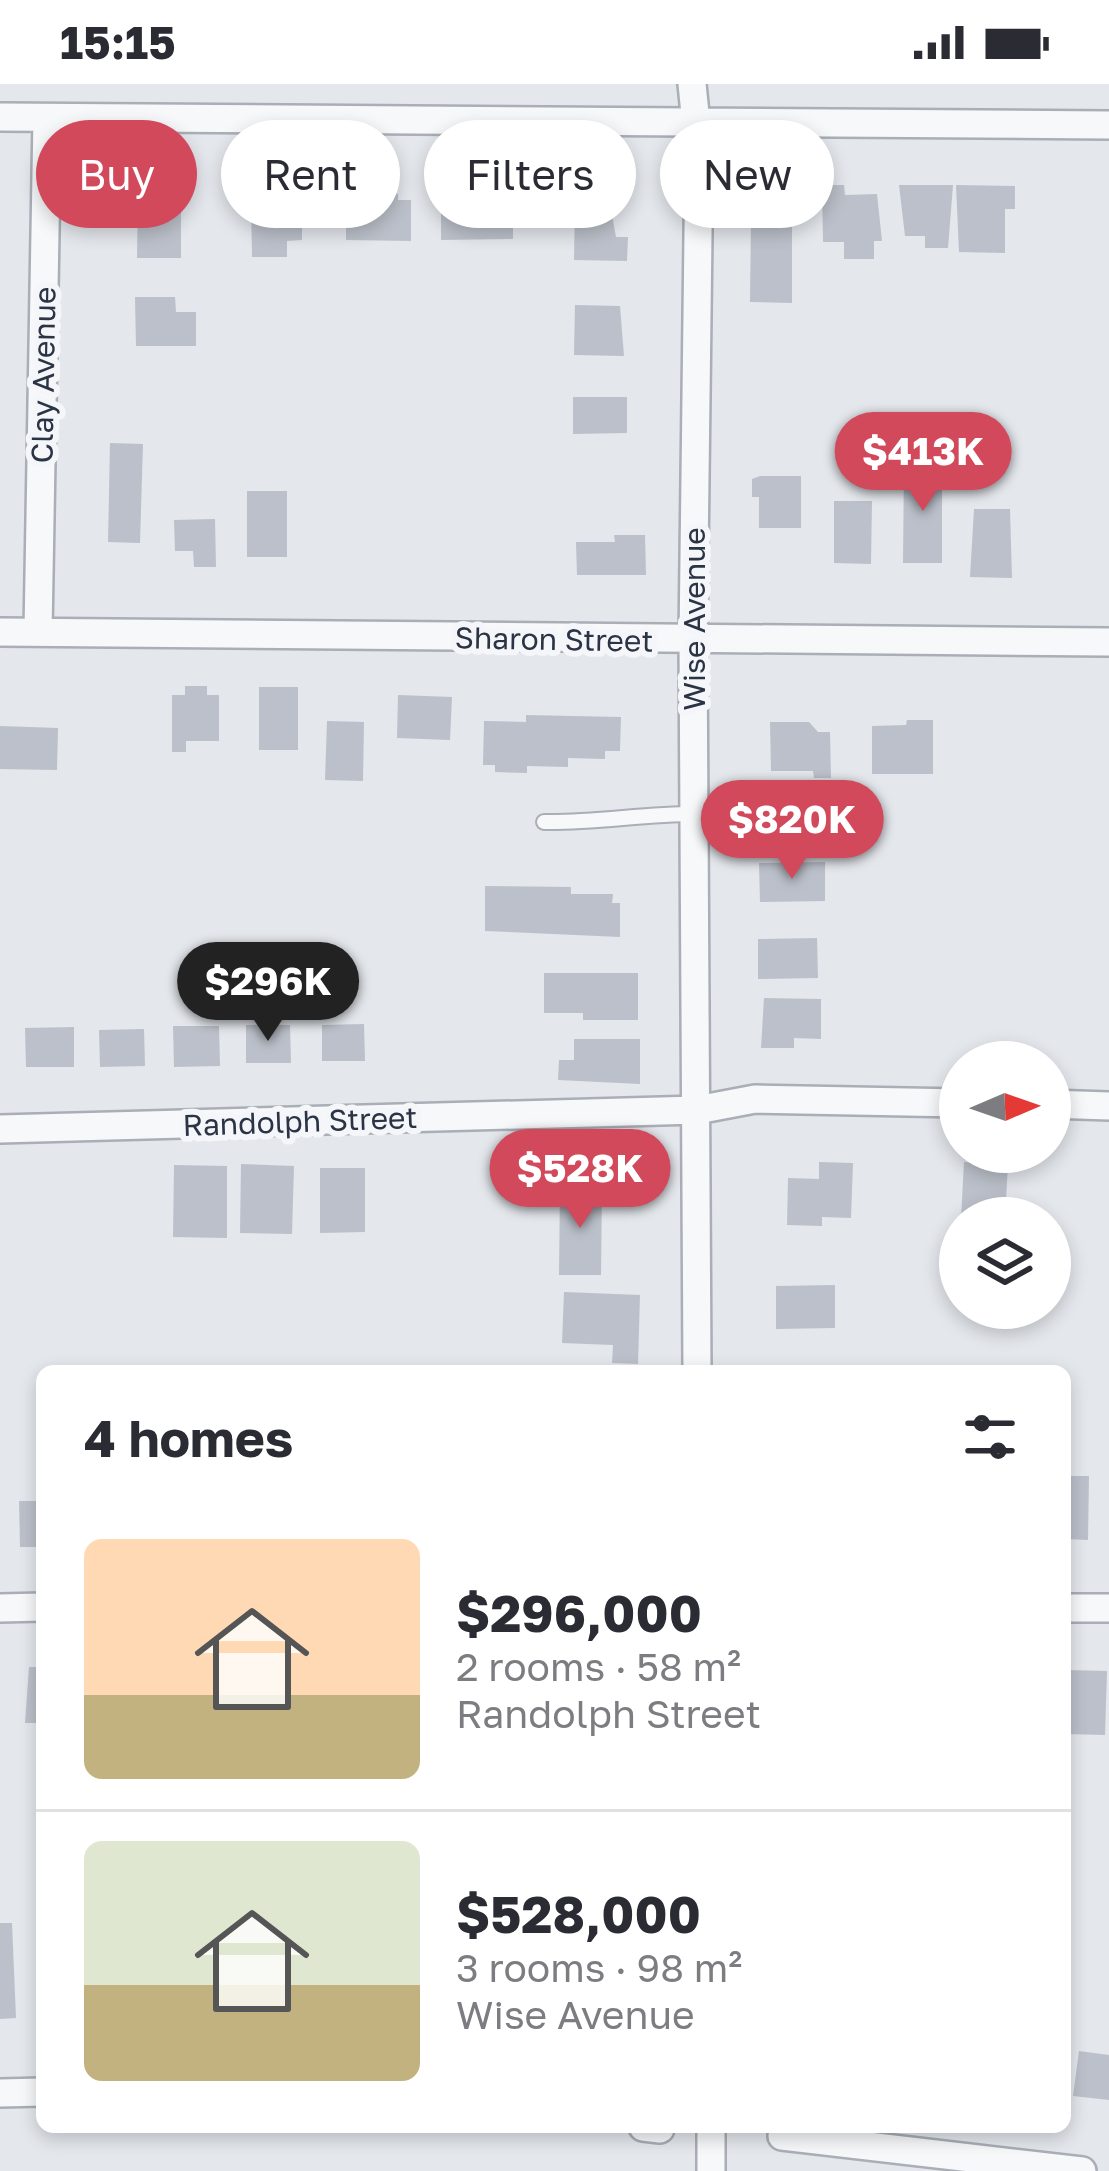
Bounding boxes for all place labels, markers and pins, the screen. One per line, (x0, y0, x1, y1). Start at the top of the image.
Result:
pin: $413K (839, 412, 1007, 514)
pin: $820K (708, 780, 876, 882)
pin: $296K (184, 942, 352, 1044)
pin: $528K (496, 1129, 664, 1231)

